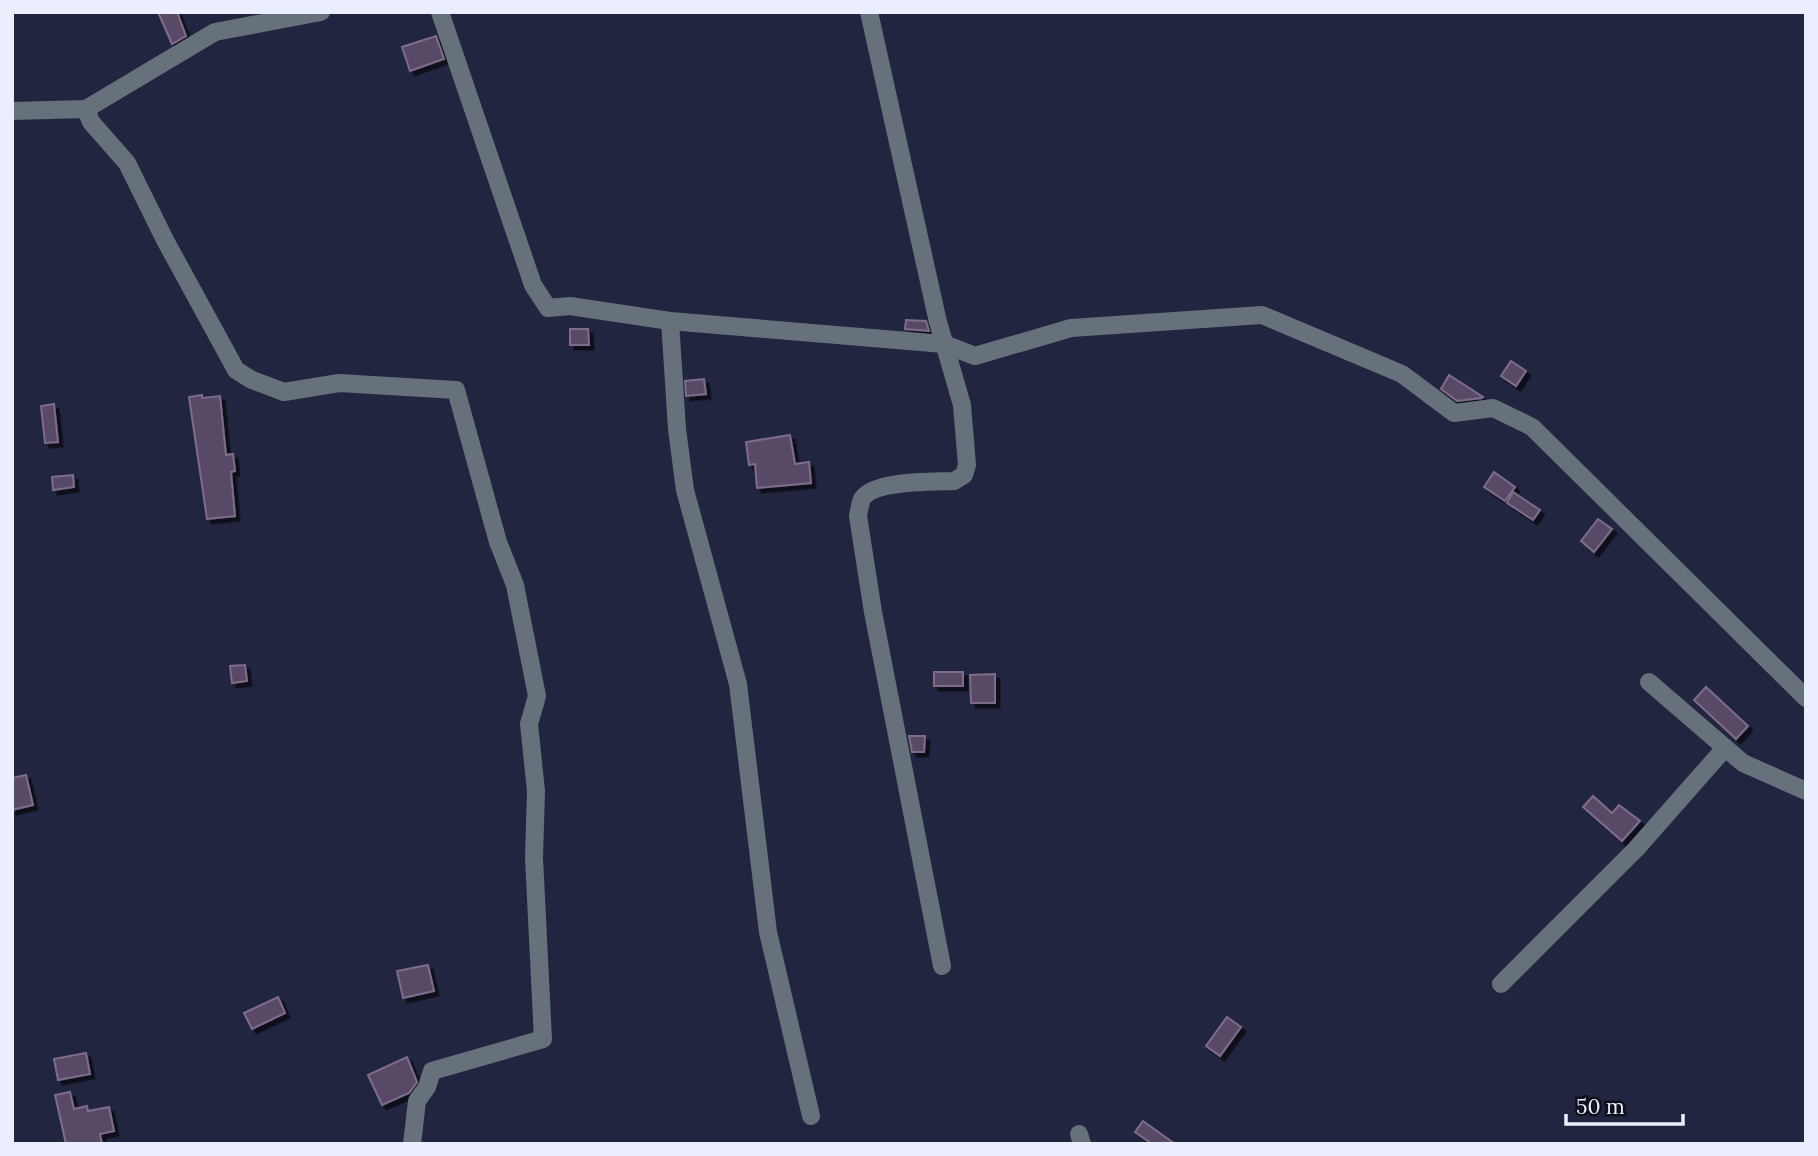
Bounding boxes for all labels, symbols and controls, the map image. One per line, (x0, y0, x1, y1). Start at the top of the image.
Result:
scale bar (1566, 1082, 1683, 1126)
text: 50 m (1576, 1093, 1625, 1120)

